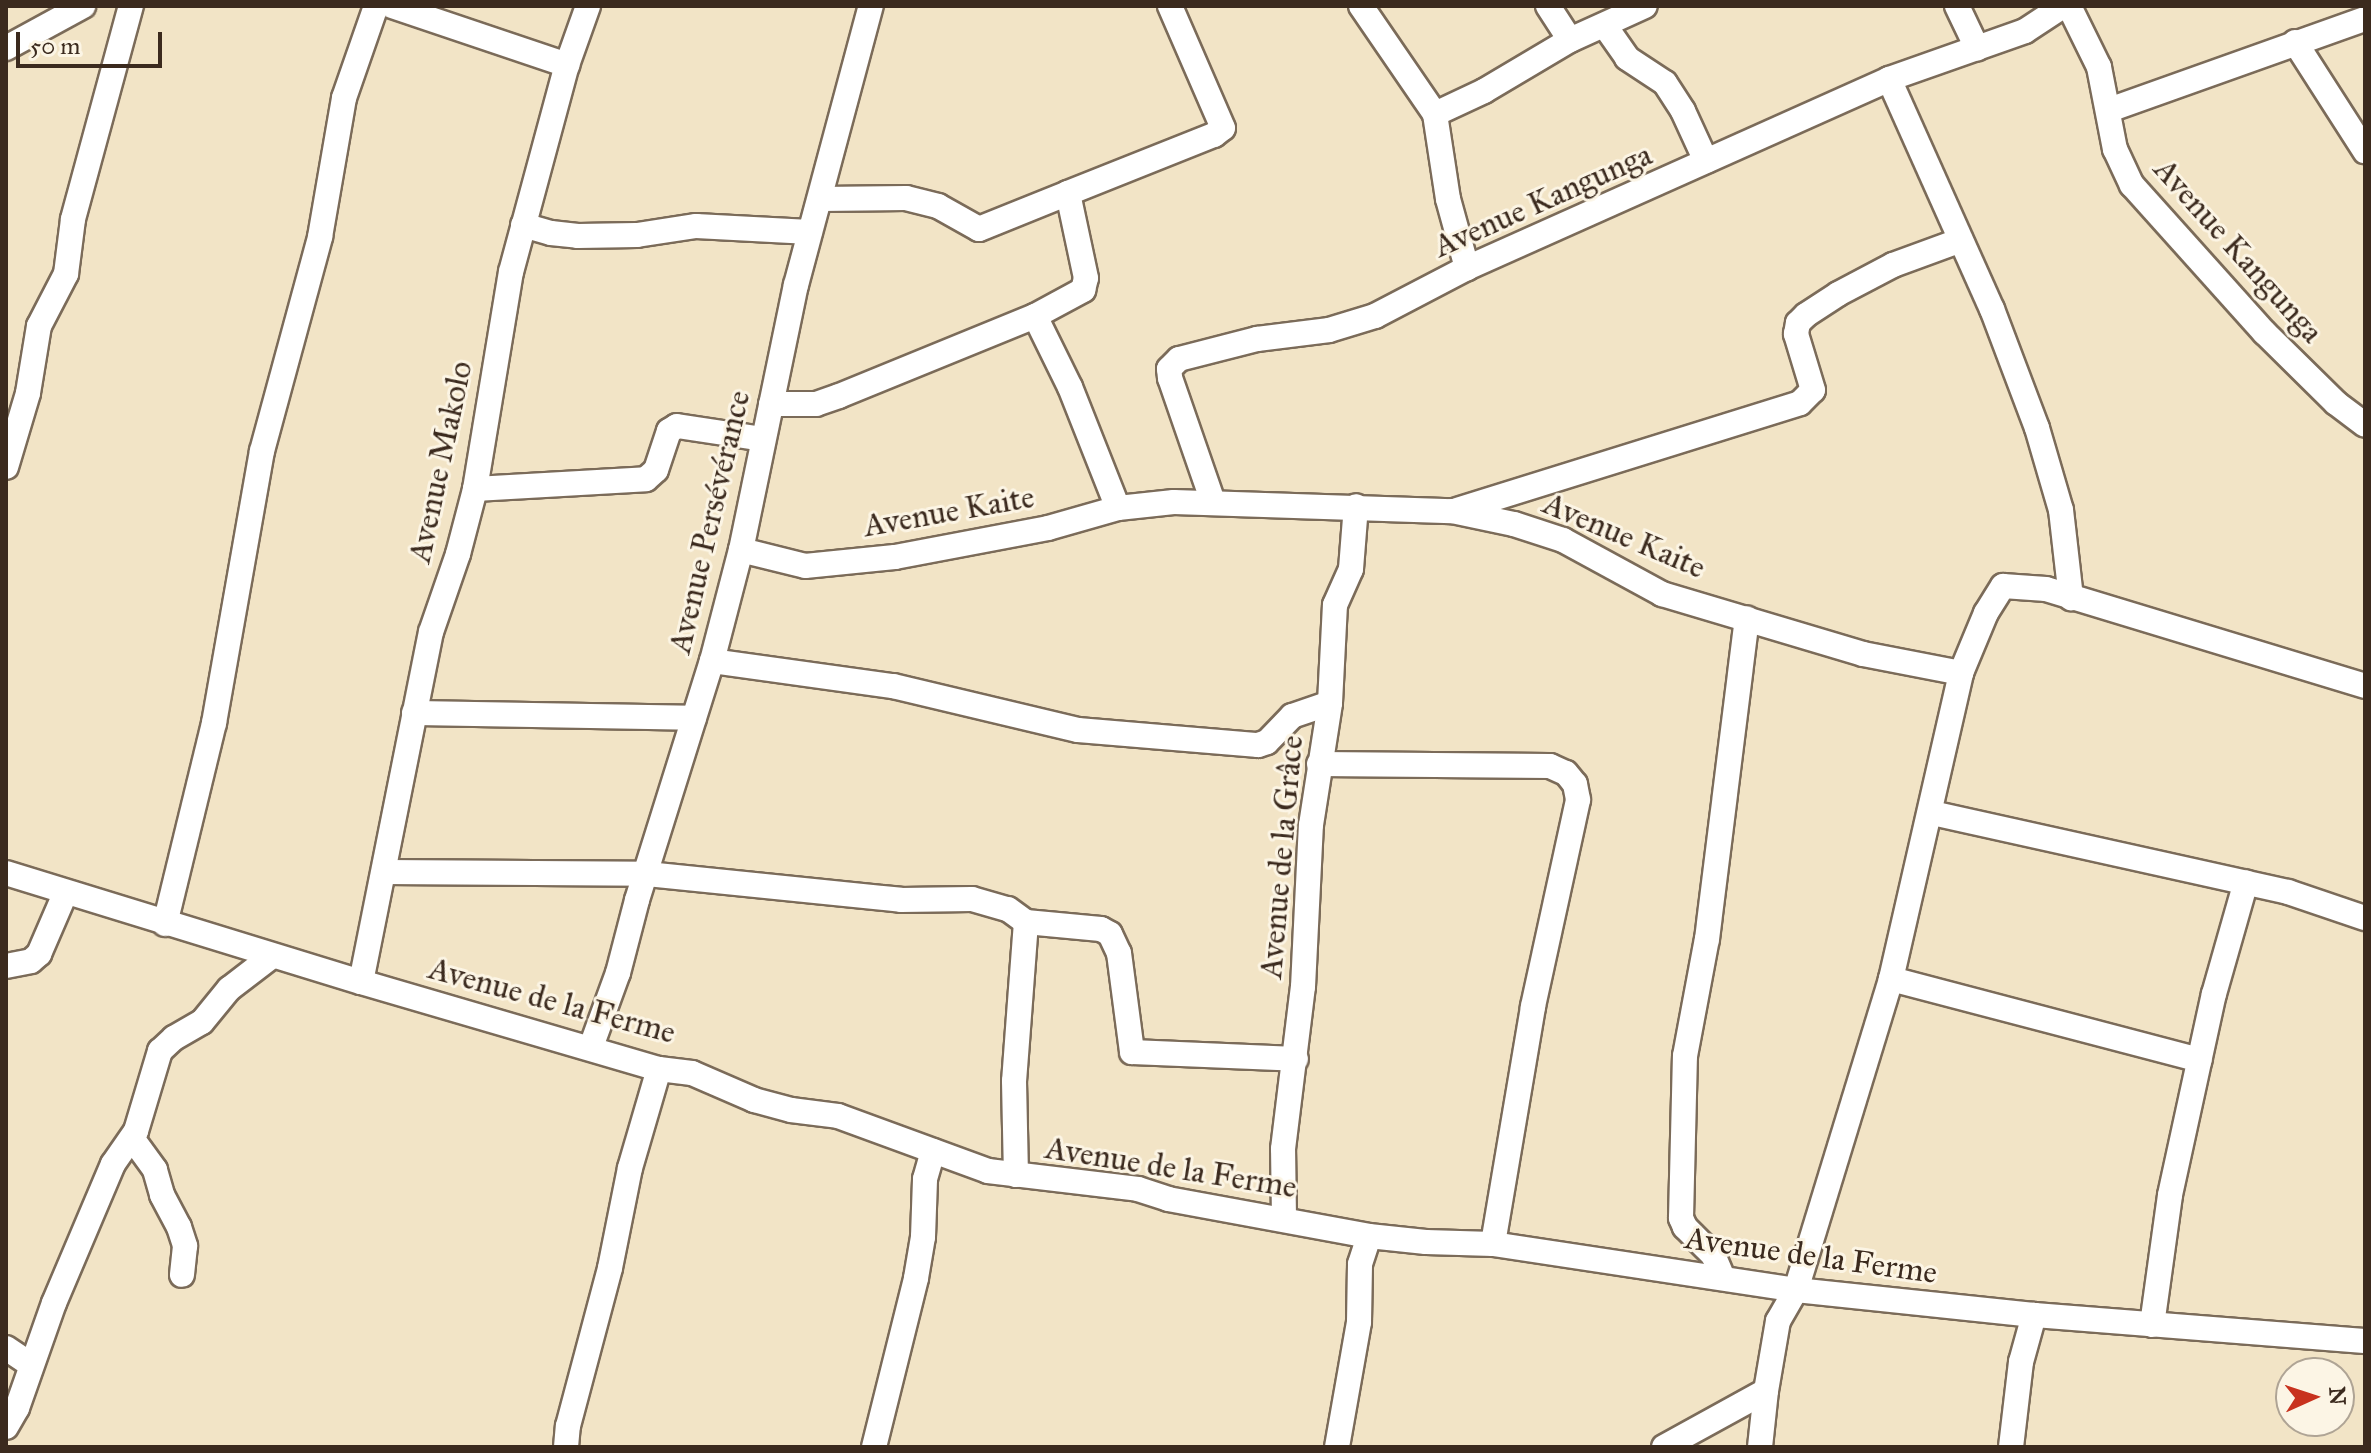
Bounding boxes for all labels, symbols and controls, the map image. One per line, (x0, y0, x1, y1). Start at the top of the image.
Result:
scale bar (20, 16, 166, 66)
text: 50 m (30, 31, 80, 61)
street label: Avenue Kangunga (1428, 136, 1658, 266)
street label: Avenue Kangunga (2145, 151, 2331, 351)
street label: Avenue Makolo (401, 358, 481, 566)
street label: Avenue Persévérance (661, 387, 759, 657)
street label: Avenue Kaite (861, 478, 1037, 546)
street label: Avenue Kaite (1537, 485, 1711, 587)
street label: Avenue de la Grâce (1252, 734, 1312, 980)
street label: Avenue de la Ferme (424, 950, 680, 1052)
street label: Avenue de la Ferme (1043, 1129, 1299, 1207)
street label: Avenue de la Ferme (1683, 1219, 1939, 1293)
north arrow (2275, 1357, 2355, 1437)
text: N (2323, 1386, 2351, 1406)

